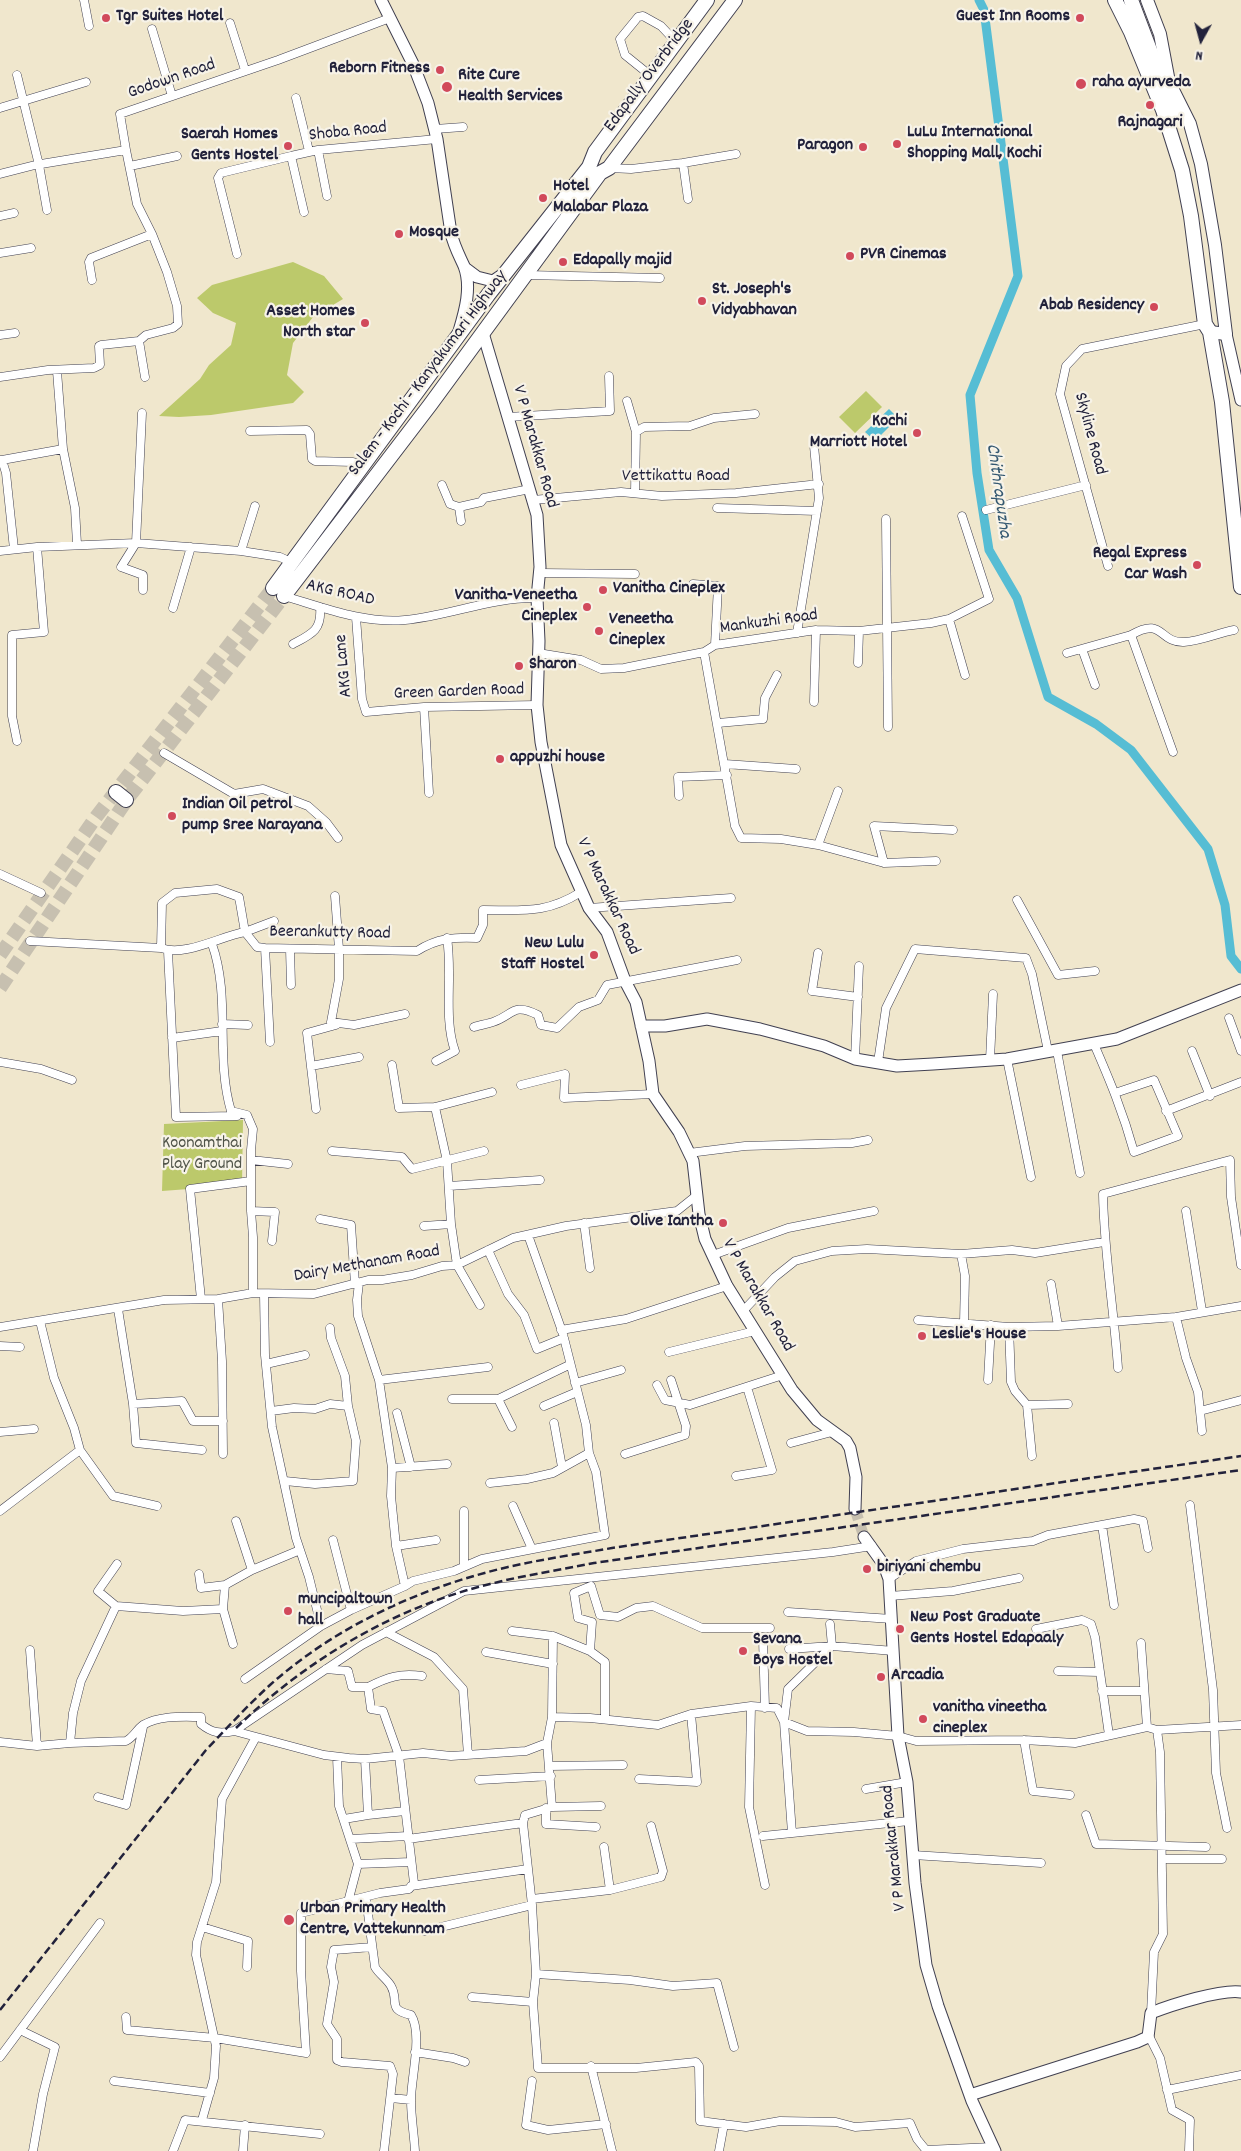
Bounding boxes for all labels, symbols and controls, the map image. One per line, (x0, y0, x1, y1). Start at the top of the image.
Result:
place label: Tgr Suites Hotel (116, 7, 223, 29)
place label: Guest Inn Rooms (956, 7, 1070, 29)
marker: Tgr Suites Hotel (100, 12, 112, 24)
marker: Guest Inn Rooms (1074, 12, 1086, 24)
street label: Edapally Overbridge (600, 15, 700, 137)
north arrow (1176, 15, 1226, 65)
text: N (1195, 45, 1204, 65)
street label: Godown Road (125, 55, 219, 105)
place label: Reborn Fitness (329, 59, 430, 81)
marker: Reborn Fitness (434, 64, 446, 76)
place label: Rite Cure Health Services (458, 66, 563, 108)
place label: raha ayurveda (1092, 73, 1190, 95)
marker: raha ayurveda (1074, 77, 1088, 91)
marker: Rite Cure Health Services (440, 80, 454, 94)
marker: Rajnagari (1144, 99, 1156, 111)
place label: Rajnagari (1118, 113, 1182, 135)
street label: Shoba Road (308, 118, 388, 148)
place label: LuLu International Shopping Mall, Kochi (907, 123, 1042, 166)
place label: Saerah Homes Gents Hostel (181, 125, 278, 168)
place label: Paragon (797, 136, 853, 158)
marker: LuLu International Shopping Mall, Kochi (891, 138, 903, 150)
marker: Saerah Homes Gents Hostel (282, 140, 294, 152)
marker: Paragon (857, 141, 869, 153)
place label: Hotel Malabar Plaza (553, 177, 648, 220)
marker: Hotel Malabar Plaza (537, 192, 549, 204)
place label: Mosque (409, 223, 459, 245)
marker: Mosque (393, 228, 405, 240)
place label: PVR Cinemas (860, 245, 947, 267)
marker: PVR Cinemas (844, 250, 856, 262)
place label: Edapally majid (573, 251, 672, 273)
marker: Edapally majid (557, 256, 569, 268)
street label: Salem - Kochi - Kanyakumari Highway (345, 267, 513, 481)
place label: St. Joseph's Vidyabhavan (712, 280, 797, 322)
marker: St. Joseph's Vidyabhavan (696, 295, 708, 307)
place label: Abab Residency (1039, 296, 1144, 318)
marker: Abab Residency (1148, 301, 1160, 313)
place label: Asset Homes North star (266, 302, 355, 344)
marker: Asset Homes North star (359, 317, 371, 329)
street label: V P Marakkar Road (506, 383, 562, 511)
street label: Skyline Road (1068, 391, 1110, 477)
place label: Kochi Marriott Hotel (810, 412, 907, 454)
marker: Kochi Marriott Hotel (911, 427, 923, 439)
water label: Chithrapuzha (979, 442, 1015, 540)
street label: Vettikattu Road (622, 467, 730, 489)
place label: Regal Express Car Wash (1093, 544, 1187, 586)
marker: Regal Express Car Wash (1191, 559, 1203, 571)
street label: AKG ROAD (304, 576, 376, 612)
place label: Vanitha Cineplex (613, 579, 725, 601)
marker: Vanitha Cineplex (597, 584, 609, 596)
place label: Vanitha-Veneetha Cineplex (455, 586, 577, 628)
marker: Vanitha-Veneetha Cineplex (581, 601, 593, 613)
street label: Mankuzhi Road (719, 605, 819, 641)
place label: Veneetha Cineplex (609, 610, 673, 652)
marker: Veneetha Cineplex (593, 625, 605, 637)
street label: AKG Lane (331, 633, 359, 699)
place label: Sharon (529, 655, 577, 677)
marker: Sharon (513, 660, 525, 672)
street label: Green Garden Road (393, 680, 525, 706)
place label: appuzhi house (510, 748, 605, 770)
marker: appuzhi house (494, 753, 506, 765)
place label: Indian Oil petrol pump Sree Narayana (182, 795, 322, 838)
marker: Indian Oil petrol pump Sree Narayana (166, 810, 178, 822)
street label: V P Marakkar Road (570, 835, 644, 959)
street label: Beerankutty Road (269, 922, 391, 946)
place label: New Lulu Staff Hostel (501, 934, 584, 976)
marker: New Lulu Staff Hostel (588, 949, 600, 961)
park label: Koonamthai Play Ground (162, 1134, 242, 1176)
place label: Olive Iantha (630, 1212, 713, 1234)
marker: Olive Iantha (717, 1217, 729, 1229)
street label: V P Marakkar Road (716, 1236, 798, 1356)
street label: Dairy Methanam Road (292, 1242, 442, 1288)
place label: Leslie's House (932, 1325, 1026, 1347)
marker: Leslie's House (916, 1330, 928, 1342)
place label: biriyani chembu (877, 1558, 981, 1580)
marker: biriyani chembu (861, 1563, 873, 1575)
place label: muncipaltown hall (298, 1590, 393, 1632)
marker: muncipaltown hall (282, 1605, 294, 1617)
place label: New Post Graduate Gents Hostel Edapaaly (910, 1608, 1063, 1650)
marker: New Post Graduate Gents Hostel Edapaaly (894, 1623, 906, 1635)
place label: Sevana Boys Hostel (753, 1630, 832, 1672)
marker: Sevana Boys Hostel (737, 1645, 749, 1657)
place label: Arcadia (891, 1666, 943, 1688)
marker: Arcadia (875, 1671, 887, 1683)
place label: vanitha vineetha cineplex (933, 1698, 1046, 1740)
marker: vanitha vineetha cineplex (917, 1713, 929, 1725)
street label: V P Marakkar Road (878, 1784, 912, 1912)
place label: Urban Primary Health Centre, Vattekunnam (300, 1899, 446, 1942)
marker: Urban Primary Health Centre, Vattekunnam (282, 1913, 296, 1927)

